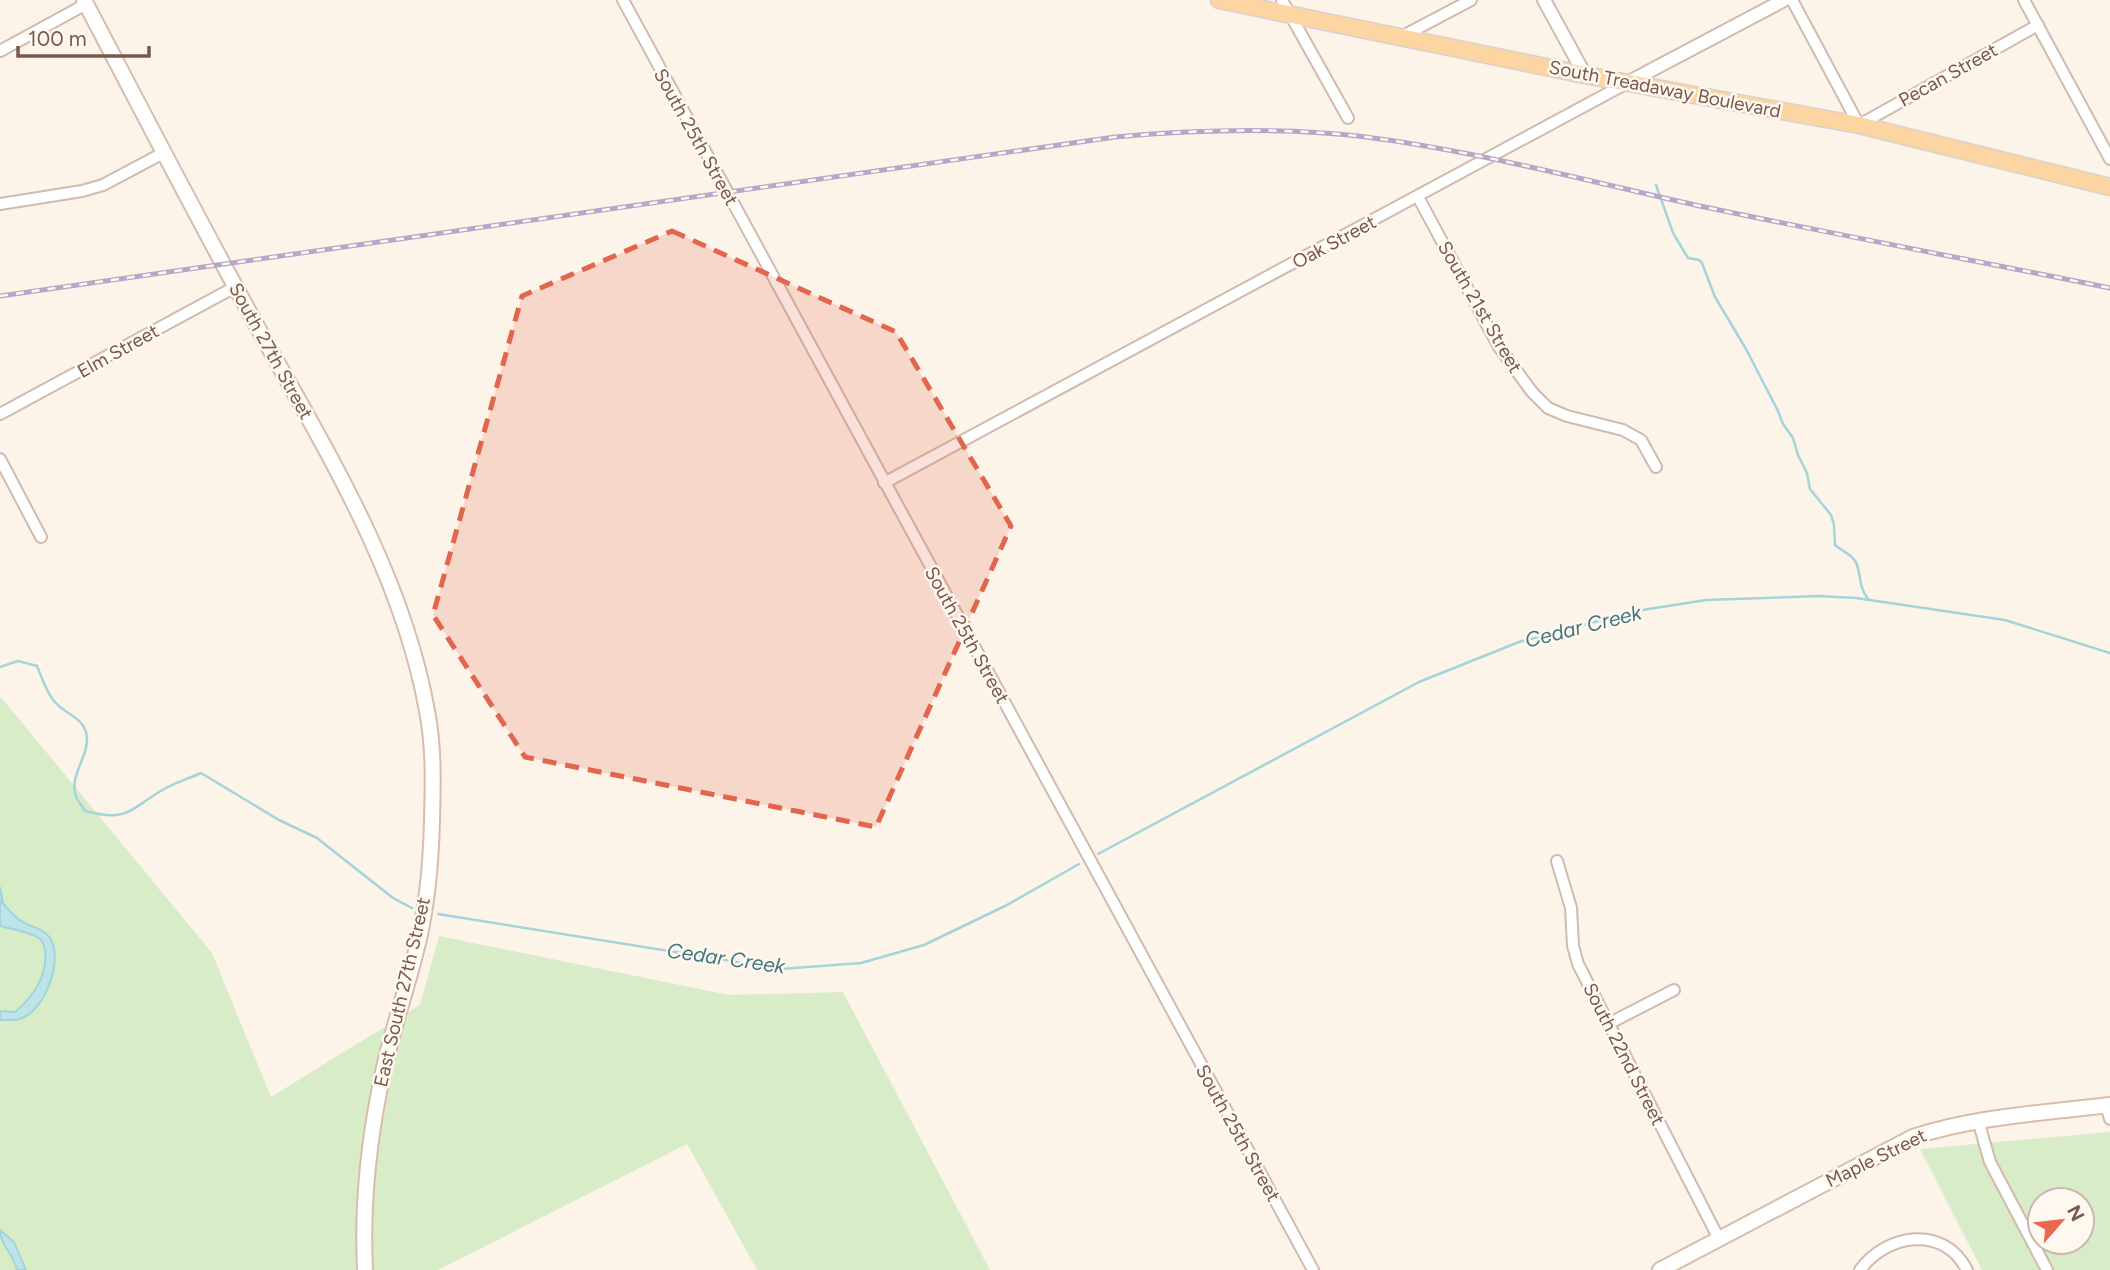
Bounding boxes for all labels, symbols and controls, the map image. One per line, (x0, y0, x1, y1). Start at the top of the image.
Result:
scale bar (18, 14, 149, 58)
text: 100 m (28, 26, 87, 51)
street label: Pecan Street (1894, 38, 2002, 112)
street label: South Treadaway Boulevard (1547, 55, 1783, 123)
street label: South 25th Street (649, 65, 743, 209)
street label: Oak Street (1288, 210, 1380, 274)
street label: South 21st Street (1433, 237, 1527, 377)
street label: South 27th Street (224, 279, 318, 423)
street label: Elm Street (73, 319, 163, 383)
street label: South 25th Street (920, 563, 1014, 707)
water label: Cedar Creek (1522, 599, 1645, 653)
street label: East South 27th Street (369, 895, 435, 1089)
water label: Cedar Creek (665, 937, 788, 979)
street label: South 22nd Street (1578, 979, 1670, 1129)
street label: South 25th Street (1191, 1061, 1285, 1205)
street label: Maple Street (1822, 1124, 1930, 1192)
north arrow (2026, 1186, 2096, 1256)
text: N (2062, 1201, 2089, 1225)

